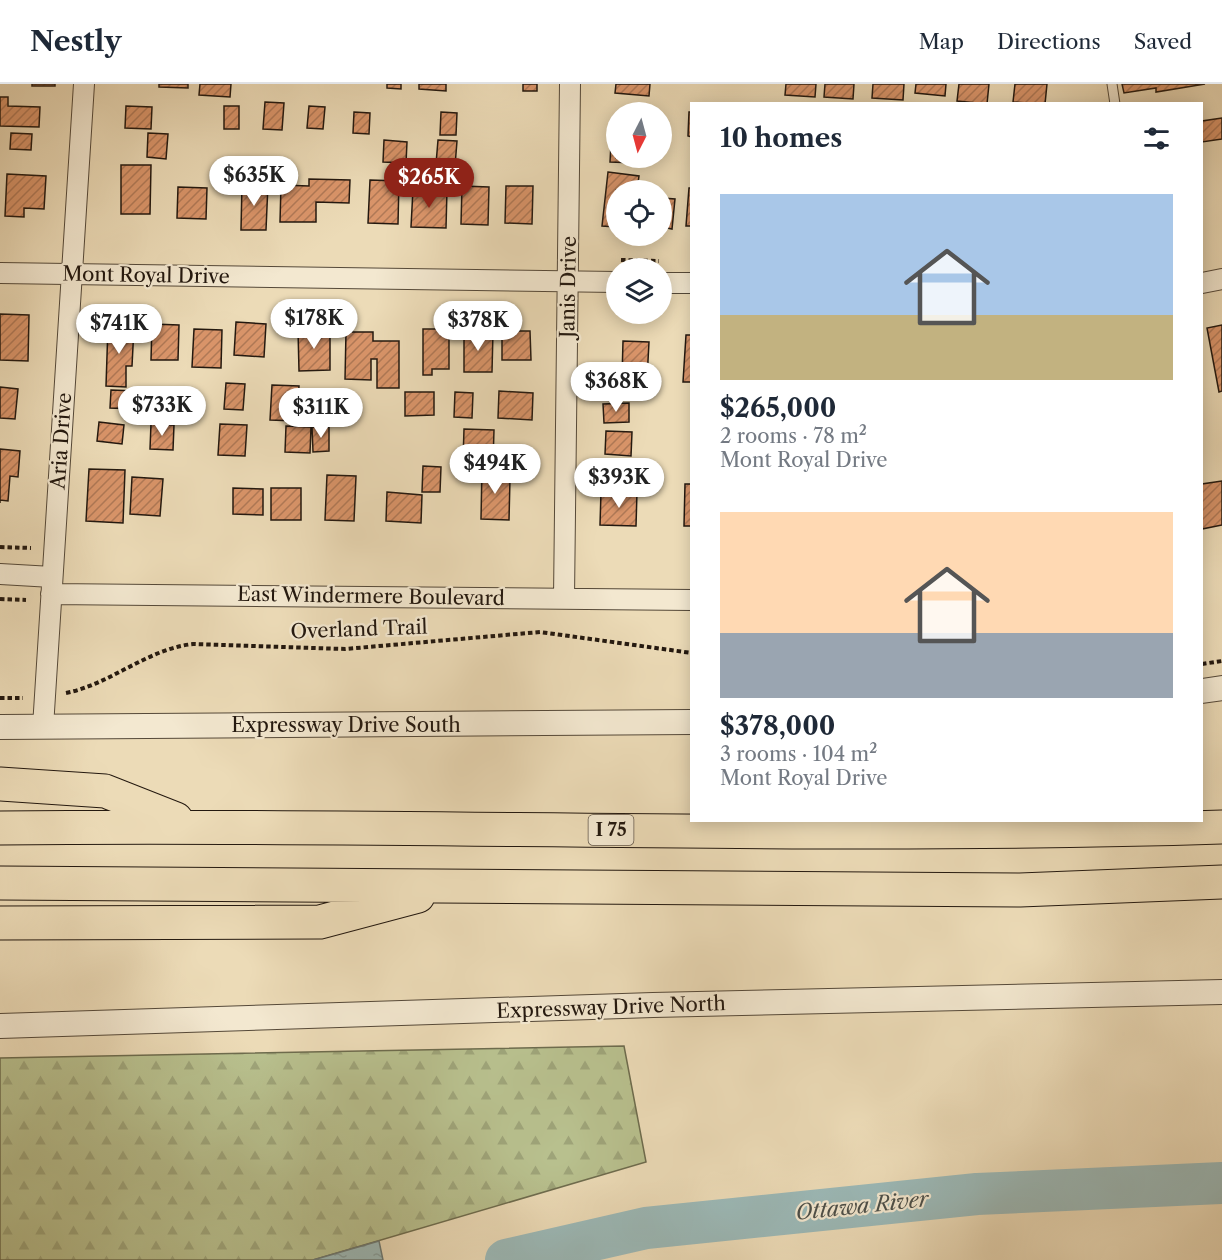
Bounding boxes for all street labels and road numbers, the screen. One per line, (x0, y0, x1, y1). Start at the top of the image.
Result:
street label: Janis Drive (555, 236, 581, 341)
street label: Mont Royal Drive (62, 262, 230, 288)
street label: Aria Drive (46, 392, 76, 491)
street label: East Windermere Boulevard (237, 582, 505, 610)
street label: Overland Trail (290, 615, 428, 643)
street label: Expressway Drive South (231, 713, 461, 737)
road number: I 75 (588, 815, 634, 845)
street label: Expressway Drive North (496, 991, 727, 1023)

